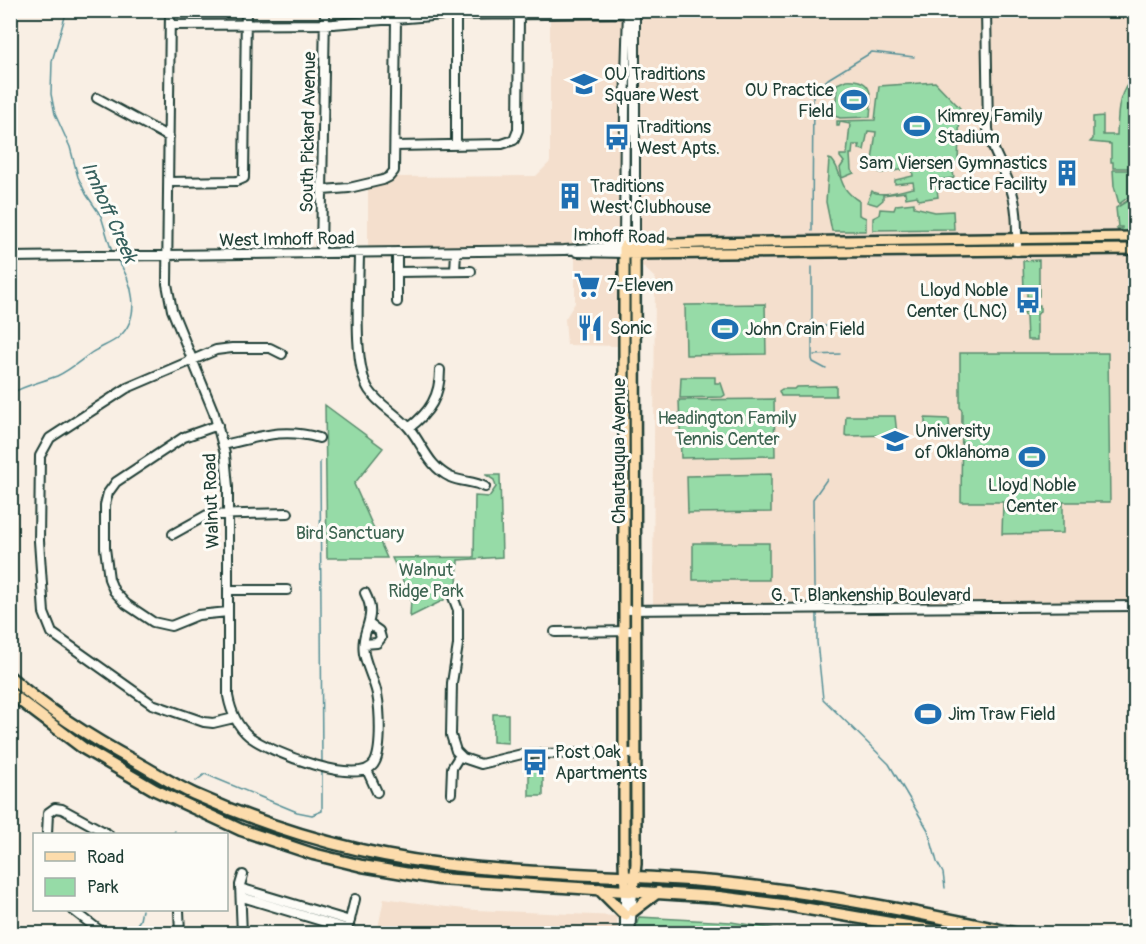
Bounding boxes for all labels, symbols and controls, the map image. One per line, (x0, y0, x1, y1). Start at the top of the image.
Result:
street label: South Pickard Avenue (296, 51, 321, 213)
place label: OU Traditions Square West (604, 63, 705, 107)
school or university icon: OU Traditions Square West (569, 69, 599, 99)
place label: OU Practice Field (745, 79, 834, 123)
sports icon: OU Practice Field (839, 85, 869, 115)
place label: Kimrey Family Stadium (937, 105, 1043, 149)
sports icon: Kimrey Family Stadium (902, 111, 932, 141)
place label: Traditions West Apts. (637, 116, 720, 160)
bus stop icon: Traditions West Apts. (602, 122, 632, 152)
place label: Sam Viersen Gymnastics Practice Facility (858, 152, 1047, 196)
water label: Imhoff Creek (76, 158, 144, 268)
building icon: Sam Viersen Gymnastics Practice Facility (1052, 158, 1082, 188)
place label: Traditions West Clubhouse (590, 175, 711, 219)
building icon: Traditions West Clubhouse (555, 181, 585, 211)
street label: Imhoff Road (573, 223, 665, 250)
street label: West Imhoff Road (219, 227, 355, 252)
supermarket icon: 7-Eleven (572, 270, 602, 300)
place label: 7-Eleven (607, 274, 674, 297)
place label: Lloyd Noble Center (LNC) (906, 279, 1008, 323)
bus stop icon: Lloyd Noble Center (LNC) (1013, 285, 1043, 315)
restaurant icon: Sonic (575, 313, 605, 343)
sports icon: John Crain Field (710, 314, 740, 344)
place label: Sonic (610, 317, 653, 340)
place label: John Crain Field (745, 318, 865, 341)
street label: Chautauqua Avenue (608, 378, 631, 524)
park label: Headington Family Tennis Center (657, 407, 797, 451)
place label: University of Oklahoma (915, 420, 1009, 464)
school or university icon: University of Oklahoma (880, 426, 910, 456)
sports icon: Lloyd Noble Center (1017, 442, 1047, 472)
street label: Walnut Road (198, 453, 225, 549)
place label: Lloyd Noble Center (988, 474, 1076, 518)
park label: Bird Sanctuary (296, 522, 405, 545)
park label: Walnut Ridge Park (388, 559, 464, 603)
street label: G. T. Blankenship Boulevard (771, 584, 971, 607)
sports icon: Jim Traw Field (913, 699, 943, 729)
place label: Jim Traw Field (948, 703, 1056, 726)
place label: Post Oak Apartments (555, 741, 647, 785)
bus stop icon: Post Oak Apartments (520, 747, 550, 777)
legend (33, 833, 228, 911)
text: Road (87, 846, 124, 869)
text: Park (87, 876, 119, 899)

